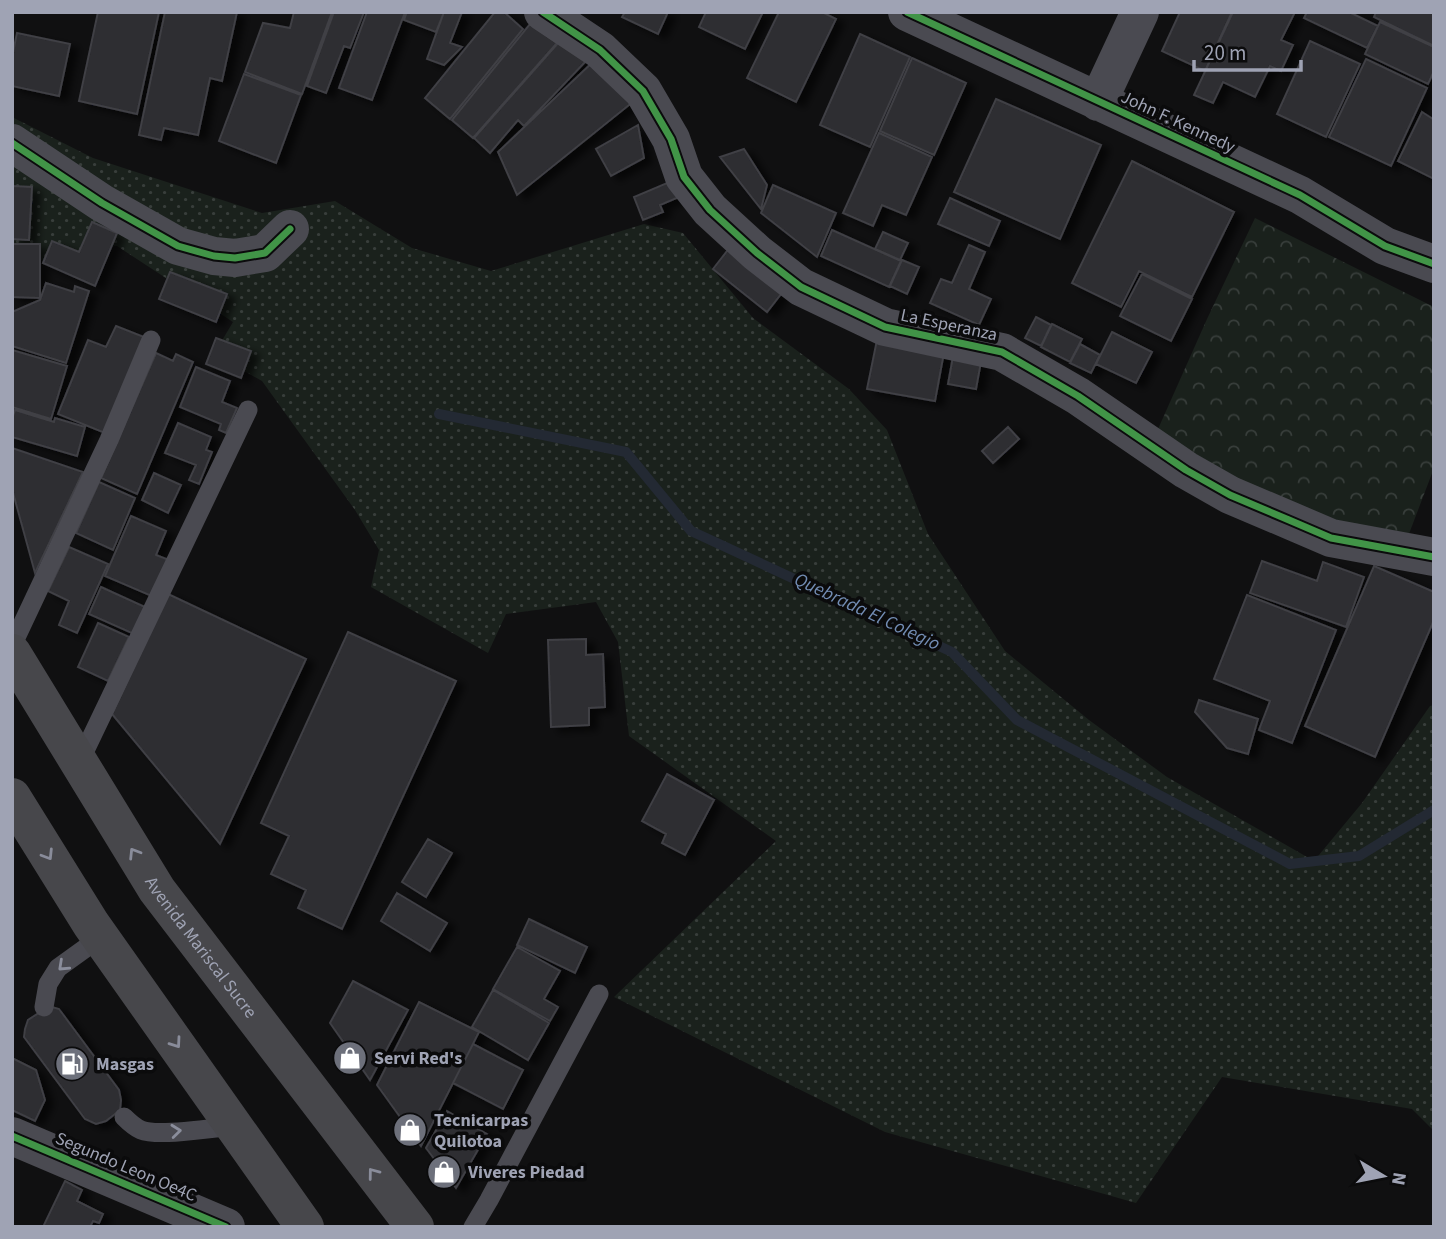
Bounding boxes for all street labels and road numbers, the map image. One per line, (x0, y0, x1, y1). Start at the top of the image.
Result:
street label: John F. Kennedy (1117, 85, 1240, 160)
street label: La Esperanza (898, 303, 1000, 347)
street label: Avenida Mariscal Sucre (139, 872, 263, 1023)
street label: Segundo Leon Oe4C (52, 1126, 200, 1208)

